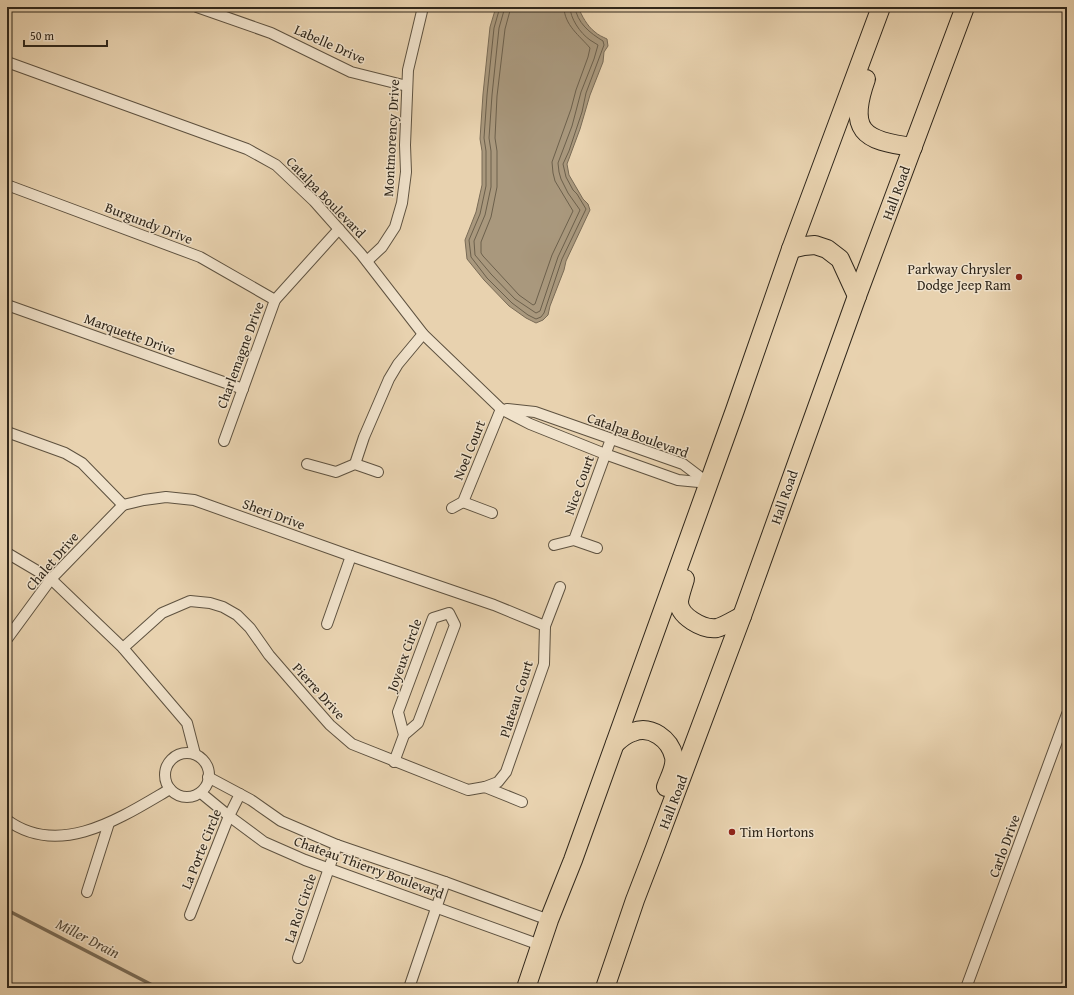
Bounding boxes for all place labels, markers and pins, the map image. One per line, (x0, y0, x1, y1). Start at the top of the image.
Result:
place label: Parkway Chrysler Dodge Jeep Ram (908, 259, 1012, 295)
marker: Parkway Chrysler Dodge Jeep Ram (1014, 272, 1024, 282)
place label: Tim Hortons (740, 822, 814, 842)
marker: Tim Hortons (727, 827, 737, 837)

